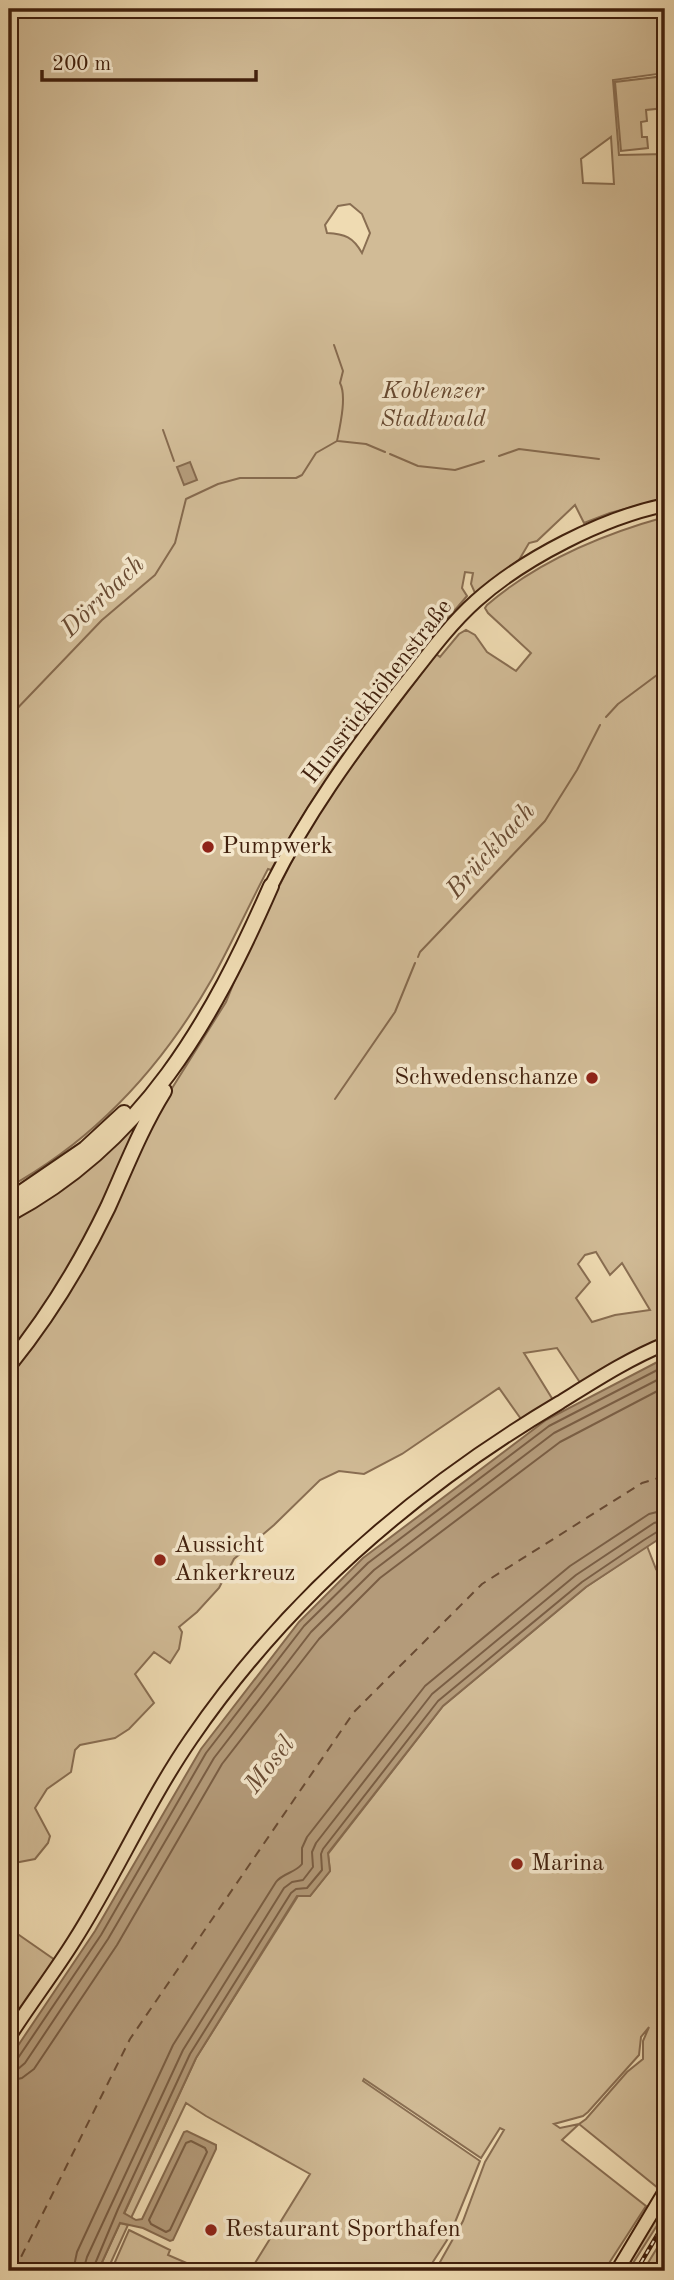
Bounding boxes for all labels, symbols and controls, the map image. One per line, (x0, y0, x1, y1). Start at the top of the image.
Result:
scale bar (42, 38, 256, 82)
text: 200 m (52, 54, 111, 75)
park label: Koblenzer Stadtwald (380, 380, 486, 432)
water label: Dörrbach (56, 551, 150, 643)
street label: Hunsrückhöhenstraße (299, 595, 457, 789)
water label: Brückbach (441, 798, 540, 904)
place label: Pumpwerk (222, 835, 333, 859)
marker: Pumpwerk (200, 839, 216, 855)
place label: Schwedenschanze (394, 1066, 578, 1090)
marker: Schwedenschanze (584, 1070, 600, 1086)
place label: Aussicht Ankerkreuz (174, 1534, 295, 1586)
marker: Aussicht Ankerkreuz (152, 1552, 168, 1568)
water label: Mosel (239, 1731, 300, 1799)
place label: Marina (531, 1852, 604, 1876)
marker: Marina (509, 1856, 525, 1872)
place label: Restaurant Sporthafen (225, 2218, 461, 2242)
marker: Restaurant Sporthafen (203, 2222, 219, 2238)

